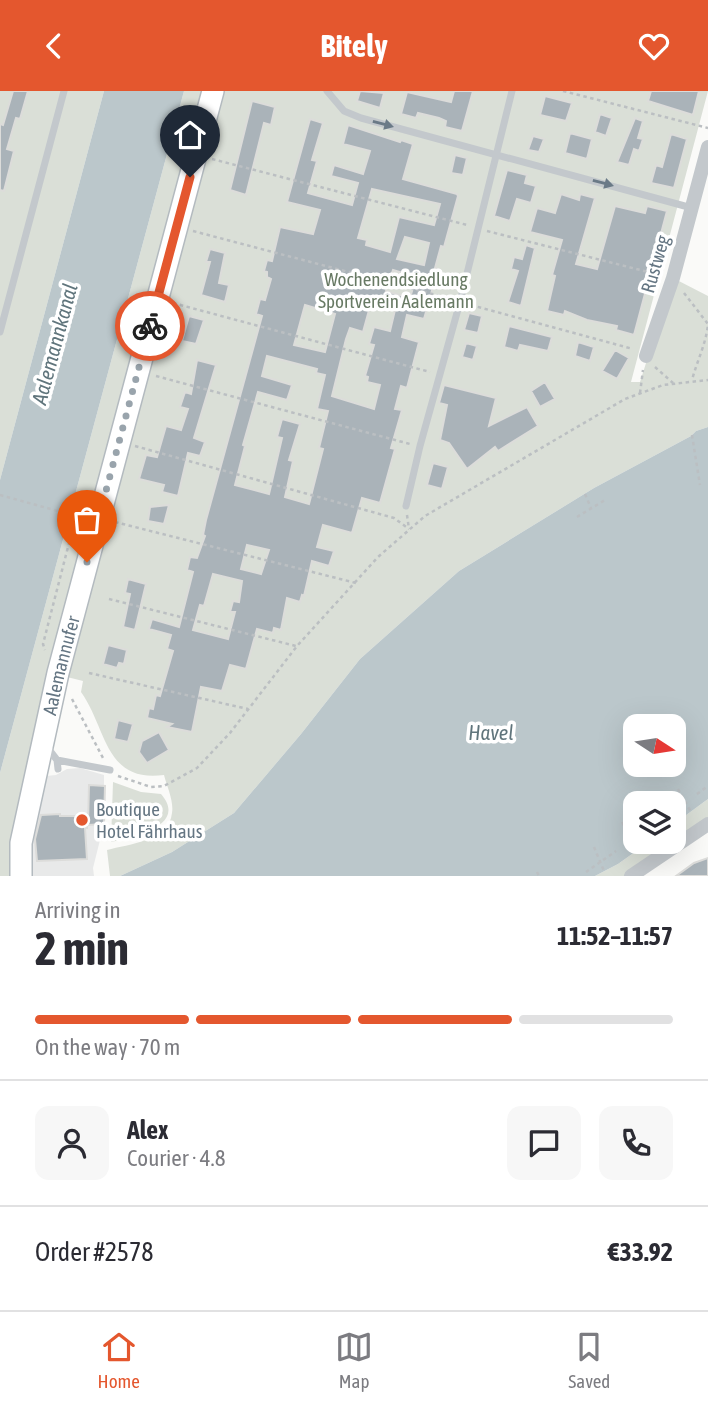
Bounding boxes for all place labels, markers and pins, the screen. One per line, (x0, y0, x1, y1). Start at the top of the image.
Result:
pin (160, 105, 220, 177)
pin (57, 490, 117, 562)
place label: Boutique Hotel Fährhaus (96, 798, 203, 842)
marker: Boutique Hotel Fährhaus (74, 812, 90, 828)

